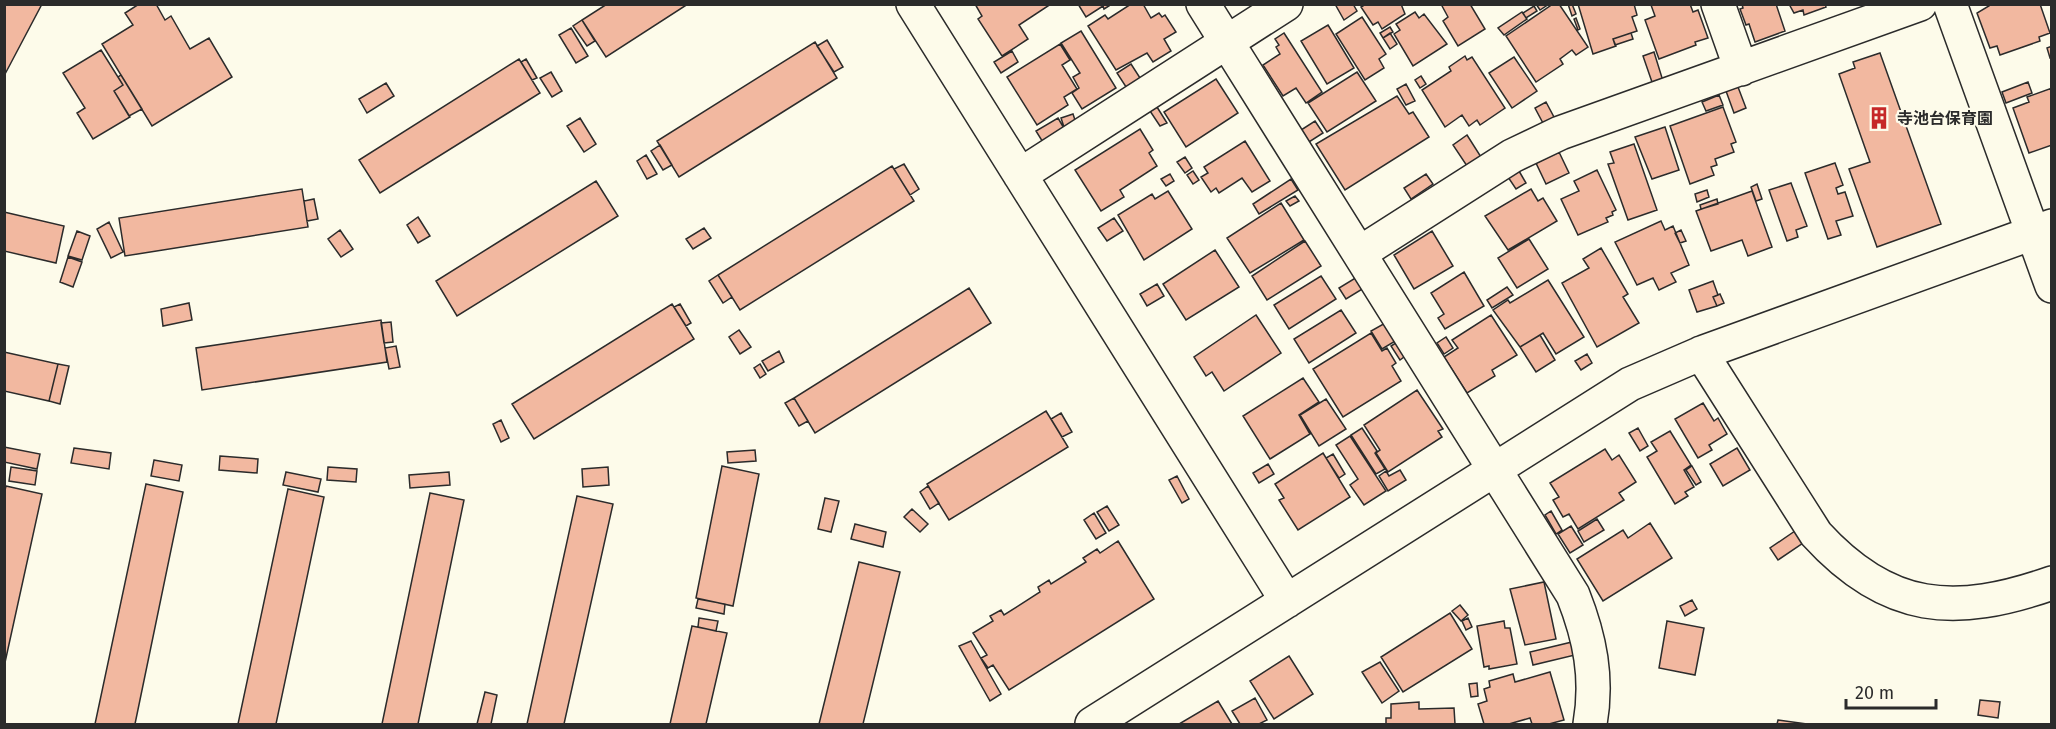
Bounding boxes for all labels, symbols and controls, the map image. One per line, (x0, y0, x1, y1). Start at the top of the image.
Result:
building icon: 寺池台保育園 (1866, 105, 1892, 131)
place label: 寺池台保育園 (1897, 109, 1993, 128)
scale bar (1846, 672, 1936, 710)
text: 20 m (1855, 682, 1894, 704)

